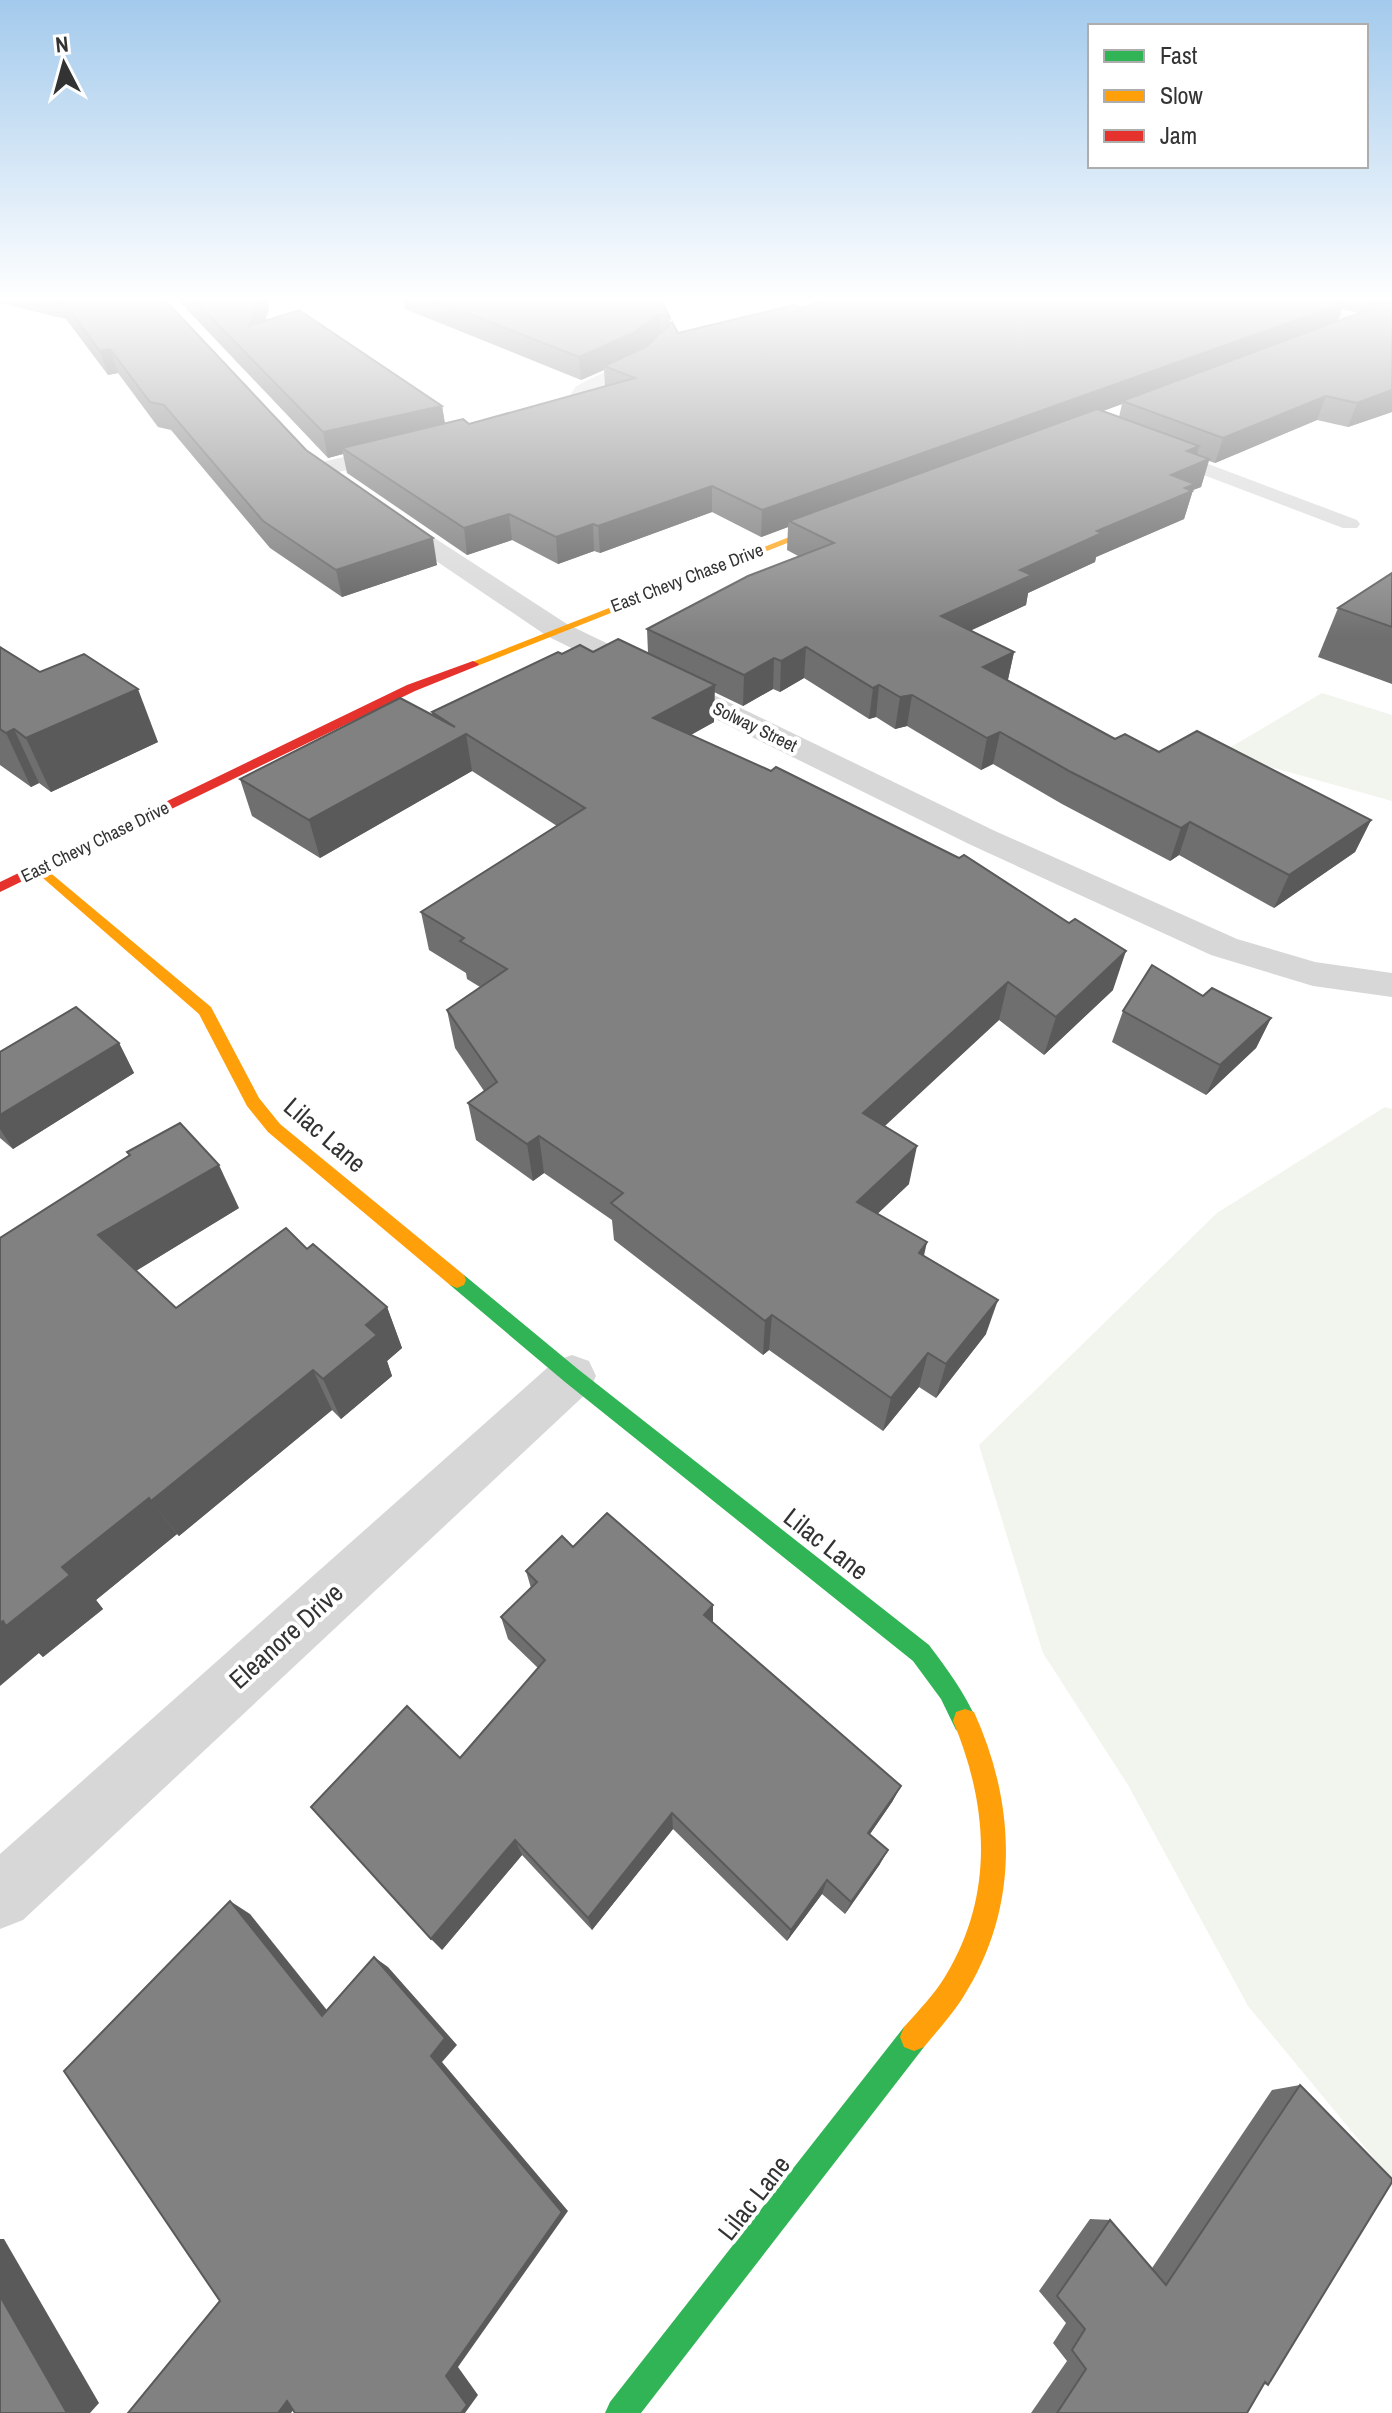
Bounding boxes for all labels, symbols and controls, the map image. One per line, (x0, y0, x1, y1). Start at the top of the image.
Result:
north arrow (24, 24, 104, 104)
legend (1088, 24, 1368, 168)
text: N (54, 29, 70, 60)
text: Fast (1160, 39, 1198, 71)
text: Slow (1160, 79, 1203, 111)
text: Jam (1160, 119, 1197, 151)
street label: East Chevy Chase Drive (607, 537, 767, 618)
street label: Solway Street (709, 695, 802, 758)
street label: East Chevy Chase Drive (17, 795, 173, 888)
street label: Lilac Lane (277, 1089, 374, 1180)
street label: Lilac Lane (777, 1500, 876, 1588)
street label: Eleanore Drive (221, 1575, 350, 1696)
street label: Lilac Lane (710, 2148, 798, 2247)

